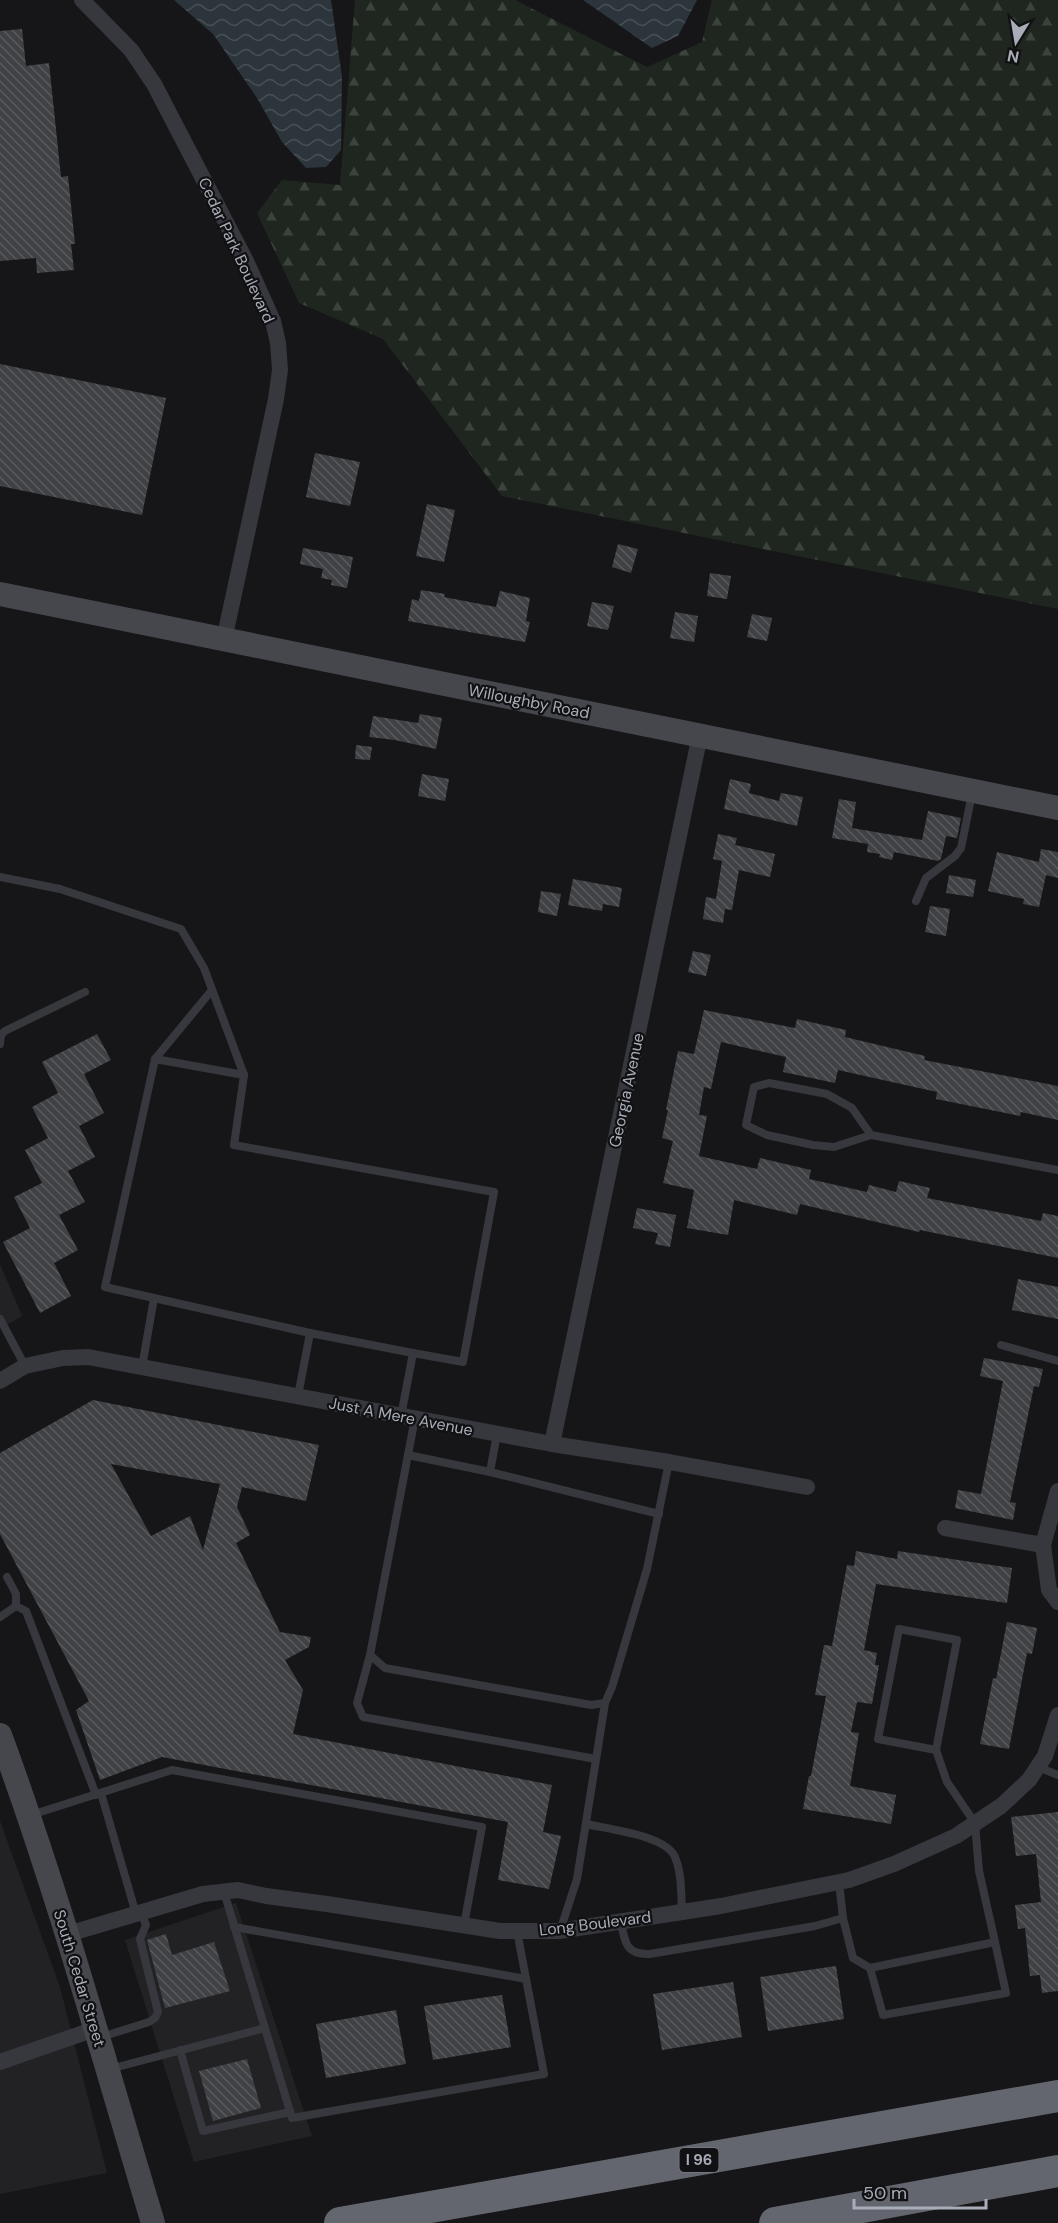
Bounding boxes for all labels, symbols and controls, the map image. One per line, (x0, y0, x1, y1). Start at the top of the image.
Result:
north arrow (986, 12, 1046, 72)
text: N (1006, 45, 1021, 68)
street label: Cedar Park Boulevard (194, 174, 280, 326)
street label: Willoughby Road (467, 679, 591, 724)
street label: Georgia Avenue (604, 1031, 649, 1149)
street label: Just A Mere Avenue (327, 1392, 475, 1441)
street label: Long Boulevard (538, 1906, 652, 1941)
street label: South Cedar Street (49, 1907, 110, 2049)
road number: I 96 (680, 2148, 718, 2172)
scale bar (854, 2172, 986, 2210)
text: 50 m (863, 2181, 907, 2205)

